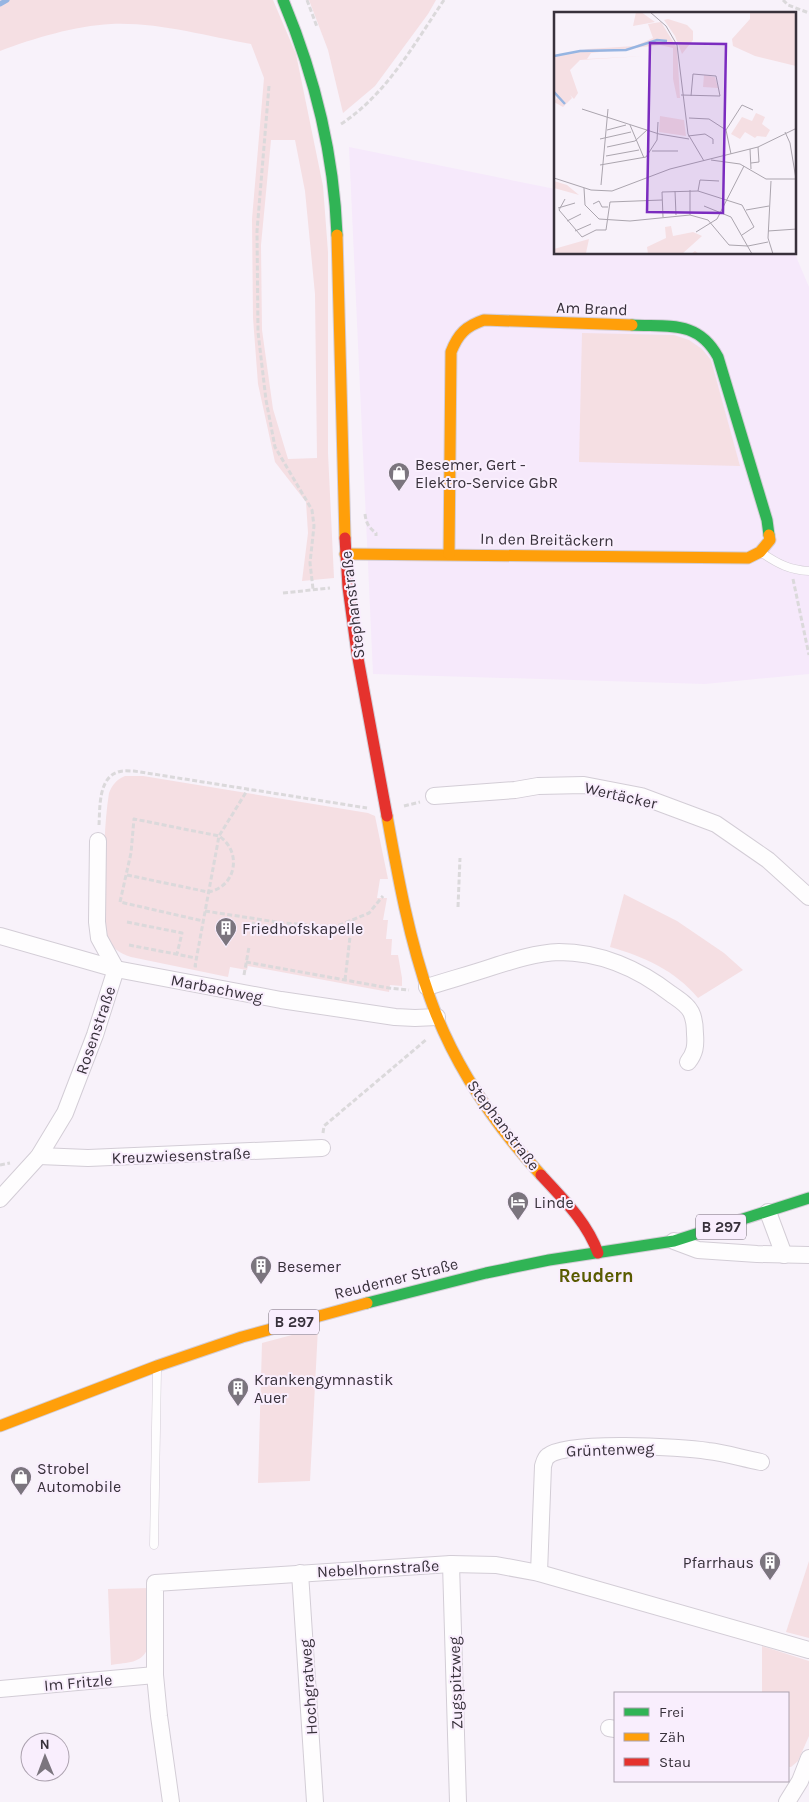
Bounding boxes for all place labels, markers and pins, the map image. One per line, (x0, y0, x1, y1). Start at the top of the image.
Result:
place label: Besemer, Gert - Elektro-Service GbR (415, 455, 558, 492)
shop icon: Besemer, Gert - Elektro-Service GbR (387, 461, 411, 492)
building icon: Friedhofskapelle (214, 916, 238, 947)
place label: Friedhofskapelle (242, 919, 363, 938)
hotel icon: Linde (506, 1190, 530, 1221)
place label: Linde (534, 1193, 574, 1212)
building icon: Besemer (249, 1254, 273, 1285)
place label: Besemer (277, 1257, 341, 1276)
place label: Krankengymnastik Auer (254, 1370, 393, 1407)
building icon: Krankengymnastik Auer (226, 1376, 250, 1407)
place label: Strobel Automobile (37, 1459, 121, 1496)
shop icon: Strobel Automobile (9, 1465, 33, 1496)
building icon: Pfarrhaus (758, 1550, 782, 1581)
place label: Pfarrhaus (683, 1553, 754, 1572)

